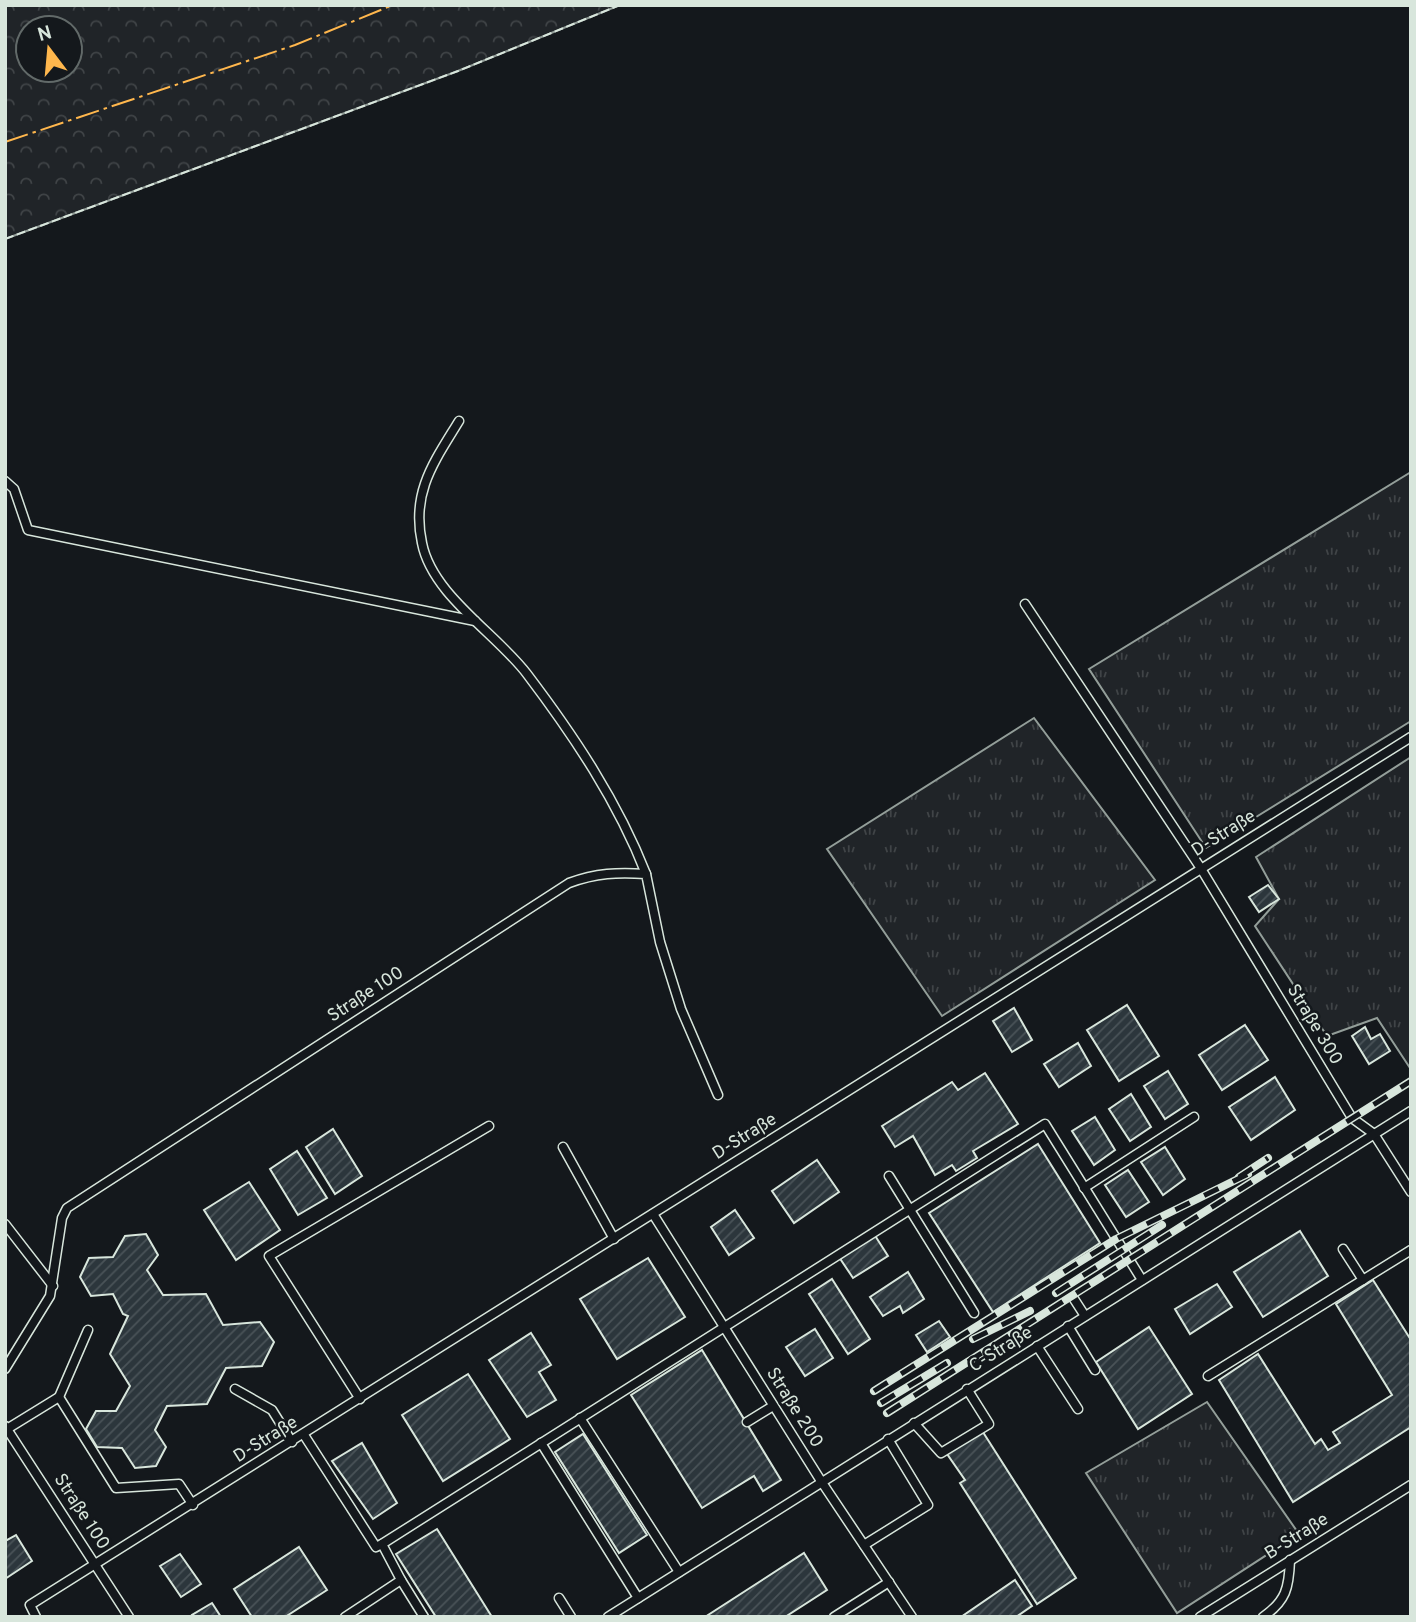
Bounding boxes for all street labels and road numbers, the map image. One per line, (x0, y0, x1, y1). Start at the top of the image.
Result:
street label: D-Straße (1188, 805, 1260, 863)
street label: Straße 100 (324, 962, 408, 1028)
street label: Straße 300 (1281, 980, 1347, 1070)
street label: D-Straße (709, 1108, 781, 1166)
street label: C-Straße (965, 1322, 1037, 1378)
street label: Straße 200 (760, 1363, 828, 1453)
street label: D-Straße (230, 1411, 302, 1469)
street label: Straße 100 (48, 1470, 114, 1554)
street label: B-Straße (1261, 1508, 1333, 1566)

